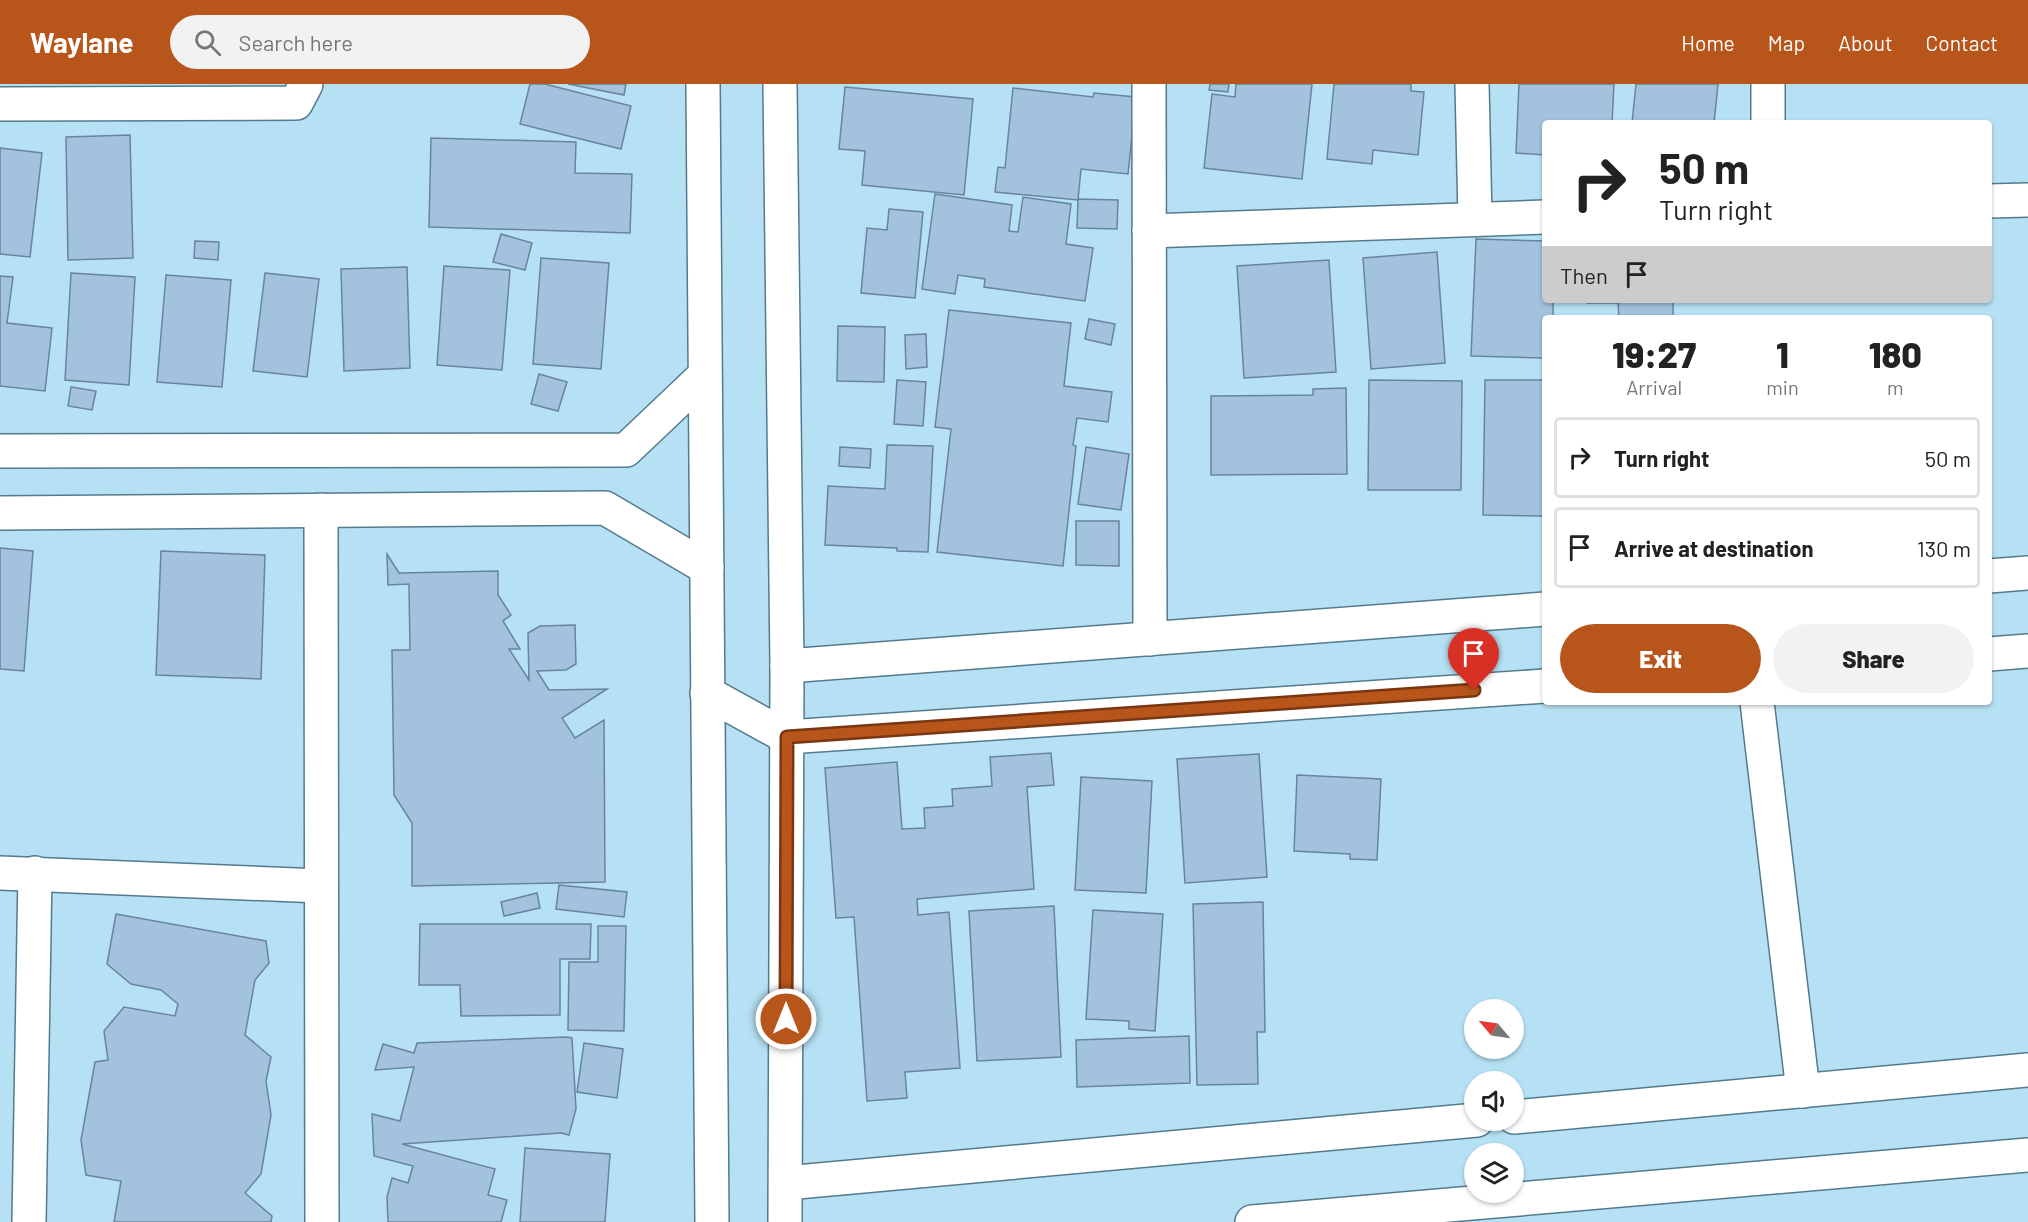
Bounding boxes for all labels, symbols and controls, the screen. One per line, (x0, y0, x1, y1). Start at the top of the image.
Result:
search box (170, 15, 590, 69)
text: Waylane (30, 25, 134, 59)
icon: search (191, 26, 224, 59)
text: Search here (239, 29, 353, 55)
text: Home (1681, 30, 1735, 55)
text: Map (1768, 30, 1805, 55)
text: About (1838, 30, 1893, 55)
text: Contact (1926, 30, 1998, 55)
text: 50 m (1659, 142, 1749, 192)
icon: right (1560, 144, 1638, 222)
text: Turn right (1659, 193, 1773, 225)
icon: arrive (1620, 258, 1653, 291)
text: Then (1560, 262, 1608, 288)
text: 19:27 (1612, 332, 1696, 375)
text: 1 (1776, 332, 1789, 375)
text: 180 (1869, 332, 1922, 375)
text: Arrival (1626, 375, 1682, 399)
text: min (1766, 375, 1799, 399)
text: m (1887, 375, 1904, 399)
icon: right (1563, 441, 1596, 474)
text: Turn right (1614, 445, 1709, 471)
text: 50 m (1925, 445, 1971, 471)
icon: arrive (1563, 531, 1596, 564)
text: Arrive at destination (1614, 535, 1813, 561)
text: 130 m (1917, 535, 1971, 561)
button: Exit (1560, 624, 1761, 693)
button: Share (1773, 624, 1974, 693)
pin (1448, 628, 1499, 690)
icon: arrive (1457, 637, 1490, 670)
position arrow (754, 987, 818, 1051)
north arrow (1464, 999, 1524, 1059)
map controls (1464, 999, 1524, 1203)
button: sound (1464, 1071, 1524, 1131)
button: layers (1464, 1143, 1524, 1203)

